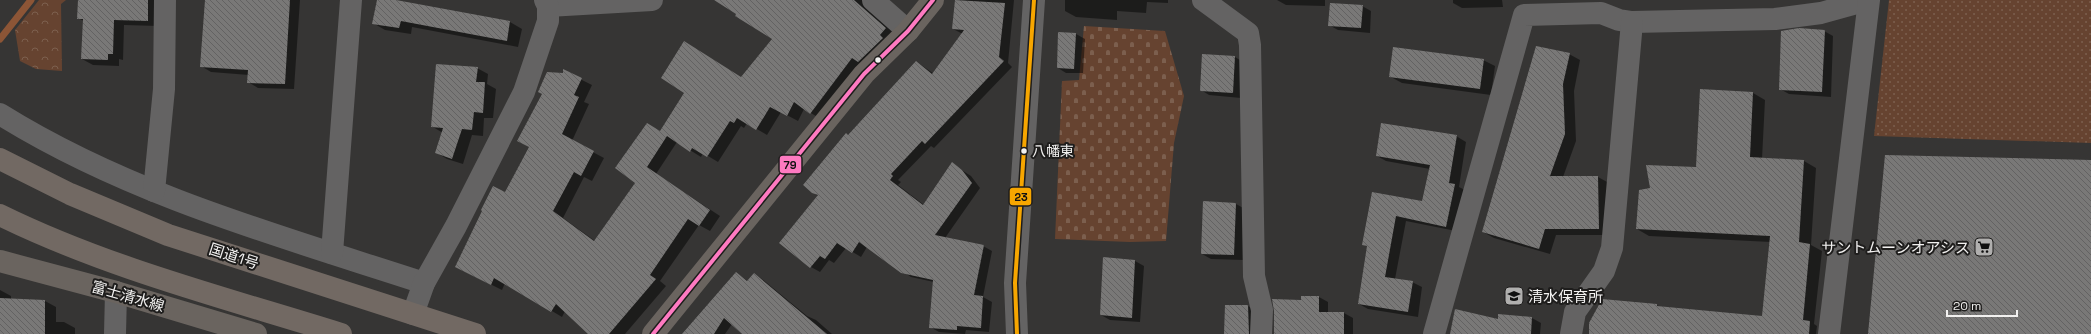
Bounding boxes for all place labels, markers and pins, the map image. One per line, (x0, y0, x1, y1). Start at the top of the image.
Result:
unlabelled marker (873, 55, 883, 65)
place label: 八幡東 (1032, 142, 1074, 160)
marker: 八幡東 (1019, 146, 1029, 156)
supermarket icon: サントムーンオアシス (1973, 236, 1995, 258)
place label: サントムーンオアシス (1821, 238, 1970, 257)
school or university icon: 清水保育所 (1503, 285, 1525, 307)
place label: 清水保育所 (1528, 287, 1603, 306)

